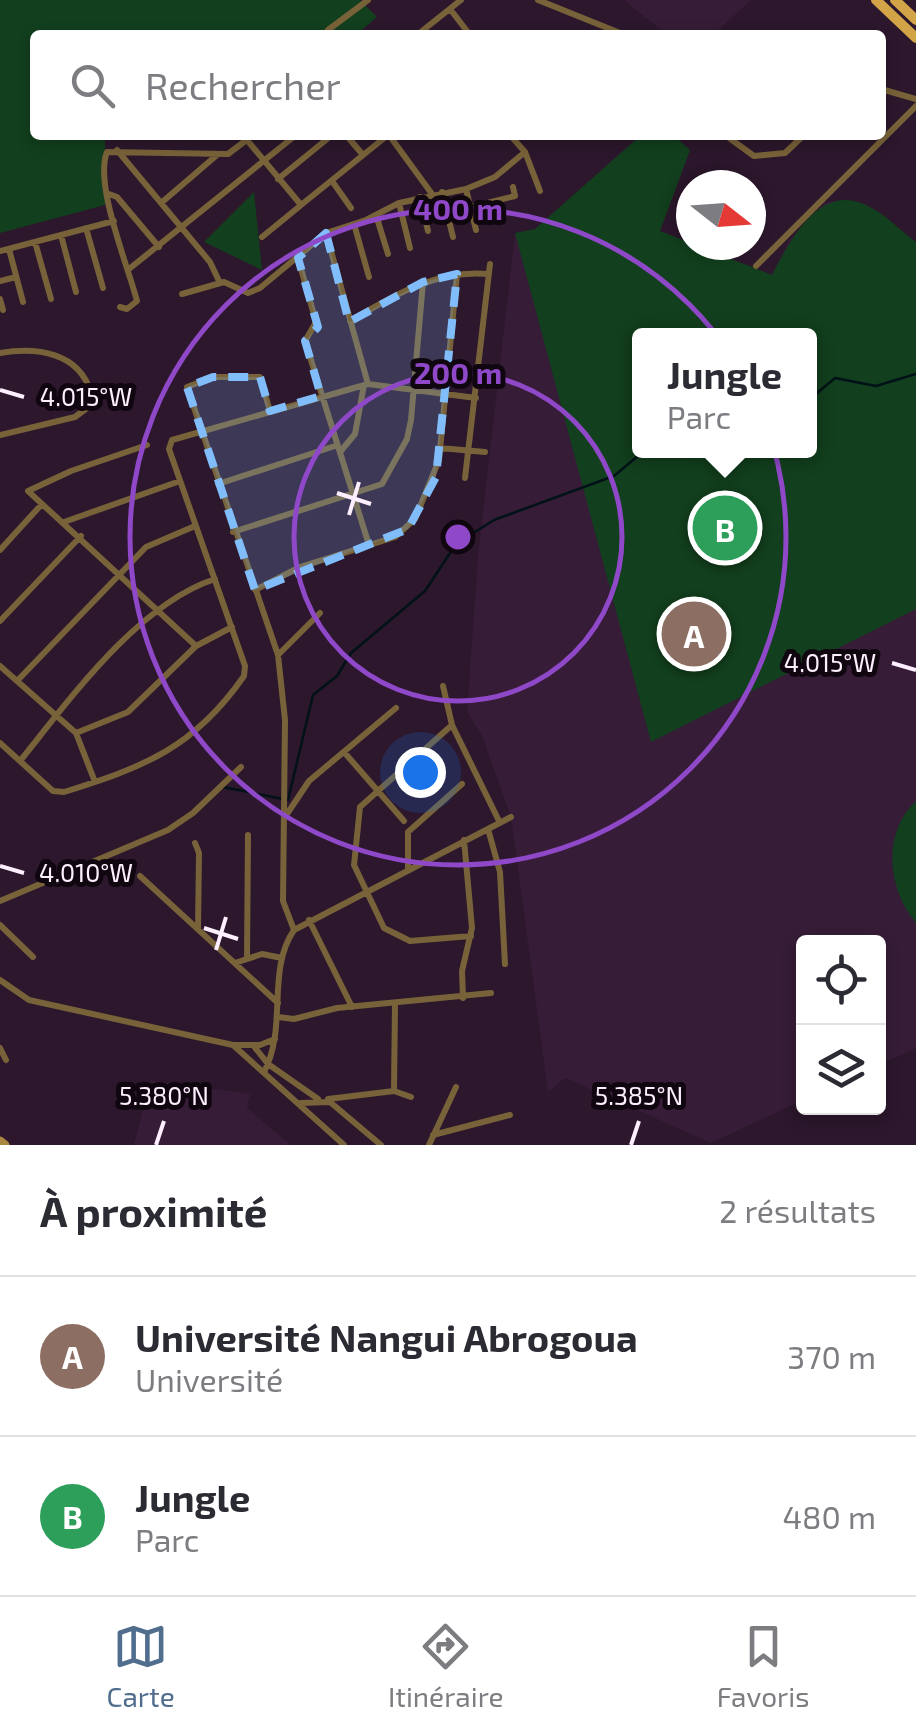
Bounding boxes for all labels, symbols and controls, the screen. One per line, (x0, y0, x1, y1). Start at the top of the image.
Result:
search box (30, 30, 886, 140)
icon: search (65, 58, 120, 113)
text: Rechercher (145, 62, 341, 108)
north arrow (676, 170, 766, 260)
text: 400 m (413, 190, 503, 226)
popup (632, 328, 817, 458)
text: Jungle (667, 351, 782, 397)
text: 200 m (414, 354, 502, 390)
text: 4.015°W (40, 381, 132, 411)
text: Parc (667, 397, 731, 435)
pin: B (692, 490, 758, 566)
centre of rings (440, 519, 476, 555)
pin: A (662, 596, 726, 672)
text: 4.015°W (784, 647, 876, 677)
your location (395, 747, 446, 798)
text: 4.010°W (39, 857, 133, 887)
map controls (796, 935, 886, 1115)
button: locate (796, 935, 886, 1025)
button: layers (796, 1025, 886, 1115)
text: 5.380°N (119, 1080, 209, 1110)
text: 5.385°N (595, 1080, 683, 1110)
text: À proximité (40, 1185, 267, 1235)
text: 2 résultats (719, 1191, 876, 1229)
text: Université Nangui Abrogoua (135, 1314, 638, 1360)
text: A (62, 1337, 83, 1375)
text: 370 m (787, 1337, 876, 1375)
text: Université (135, 1360, 283, 1398)
text: Jungle (135, 1474, 250, 1520)
text: B (62, 1497, 83, 1535)
text: 480 m (782, 1497, 876, 1535)
text: Parc (135, 1520, 199, 1558)
tab: Carte (107, 1619, 175, 1713)
tab: Itinéraire (388, 1619, 504, 1713)
tab: Favoris (717, 1619, 809, 1713)

